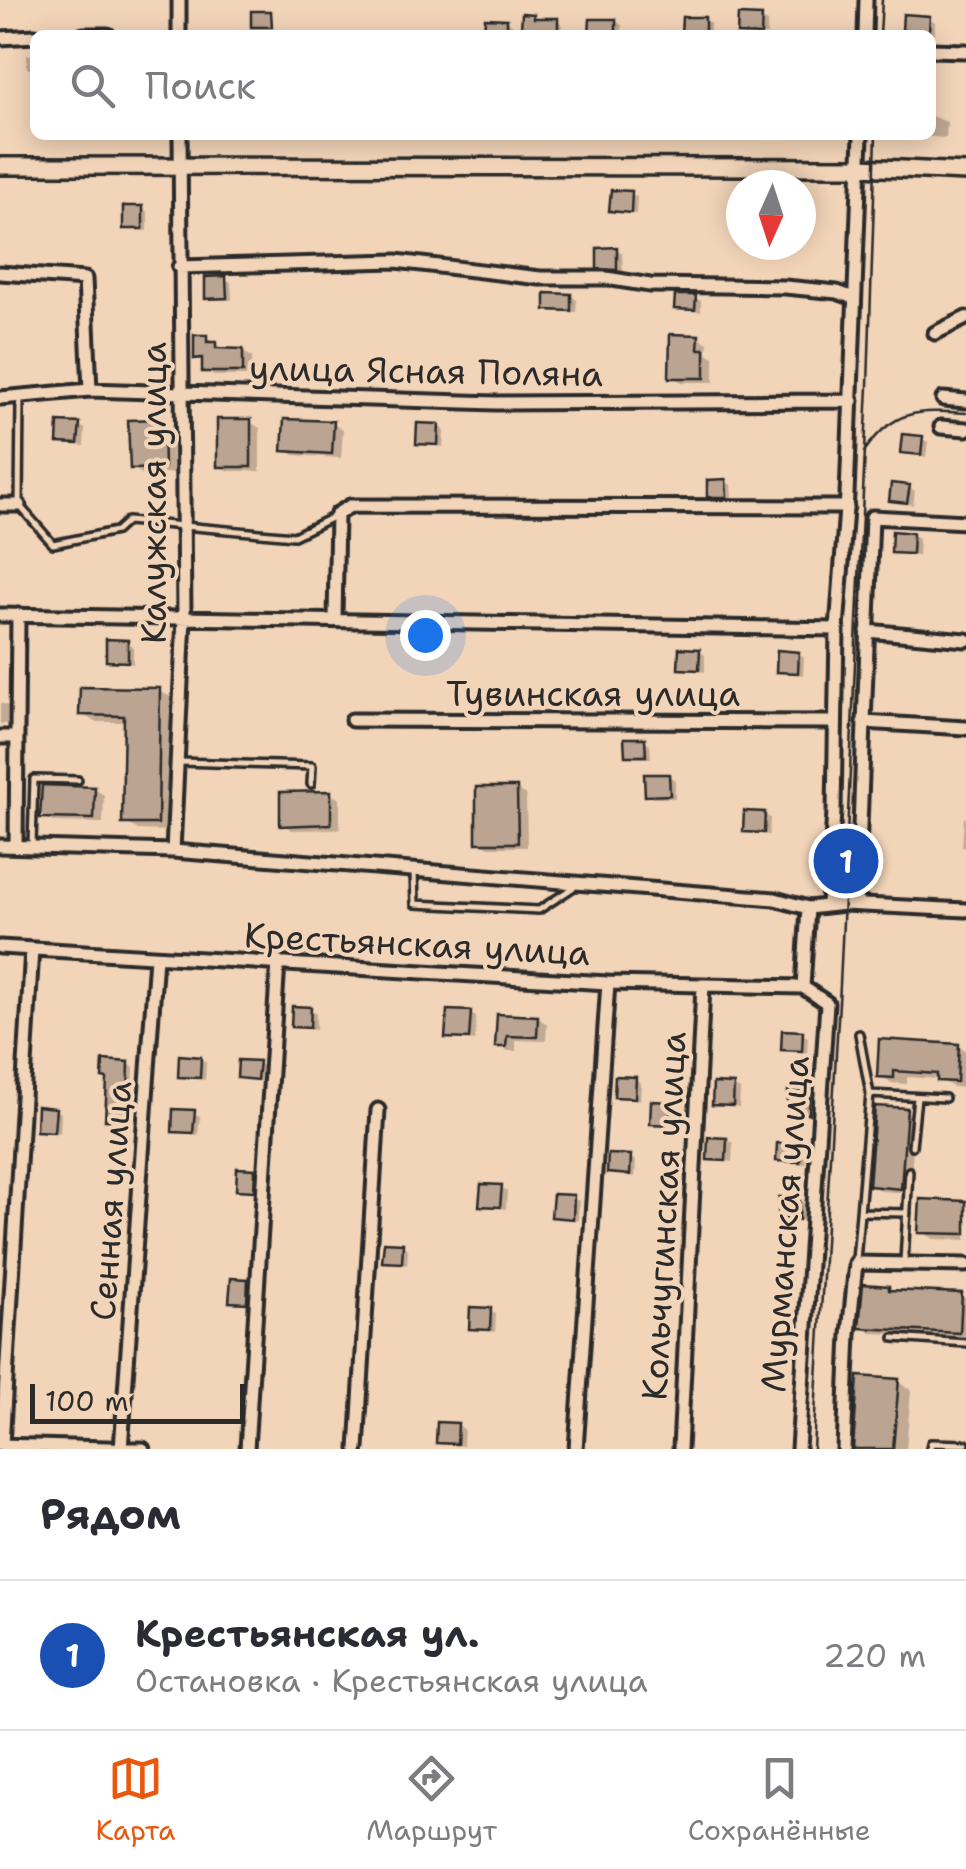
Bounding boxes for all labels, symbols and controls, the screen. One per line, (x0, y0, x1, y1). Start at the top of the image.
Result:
search box (30, 30, 936, 140)
icon: search (65, 58, 120, 113)
text: Поиск (145, 60, 256, 111)
north arrow (726, 170, 816, 260)
street label: Калужская улица (130, 342, 177, 644)
street label: улица Ясная Поляна (249, 344, 604, 397)
your location (400, 610, 451, 661)
street label: Тувинская улица (446, 670, 740, 717)
pin: 1 (814, 824, 878, 898)
street label: Крестьянская улица (243, 911, 591, 976)
street label: Кольчугинская улица (630, 1030, 697, 1402)
street label: Мурманская улица (749, 1054, 820, 1394)
street label: Сенная улица (79, 1079, 142, 1322)
scale bar (30, 1379, 245, 1424)
text: 100 m (45, 1382, 129, 1420)
text: Рядом (40, 1486, 181, 1542)
text: Крестьянская ул. (135, 1608, 479, 1659)
text: 1 (65, 1634, 80, 1677)
text: 220 m (823, 1634, 926, 1677)
text: Остановка · Крестьянская улица (135, 1659, 648, 1702)
tab: Карта (95, 1751, 176, 1849)
tab: Маршрут (366, 1751, 497, 1849)
tab: Сохранённые (688, 1751, 871, 1849)

